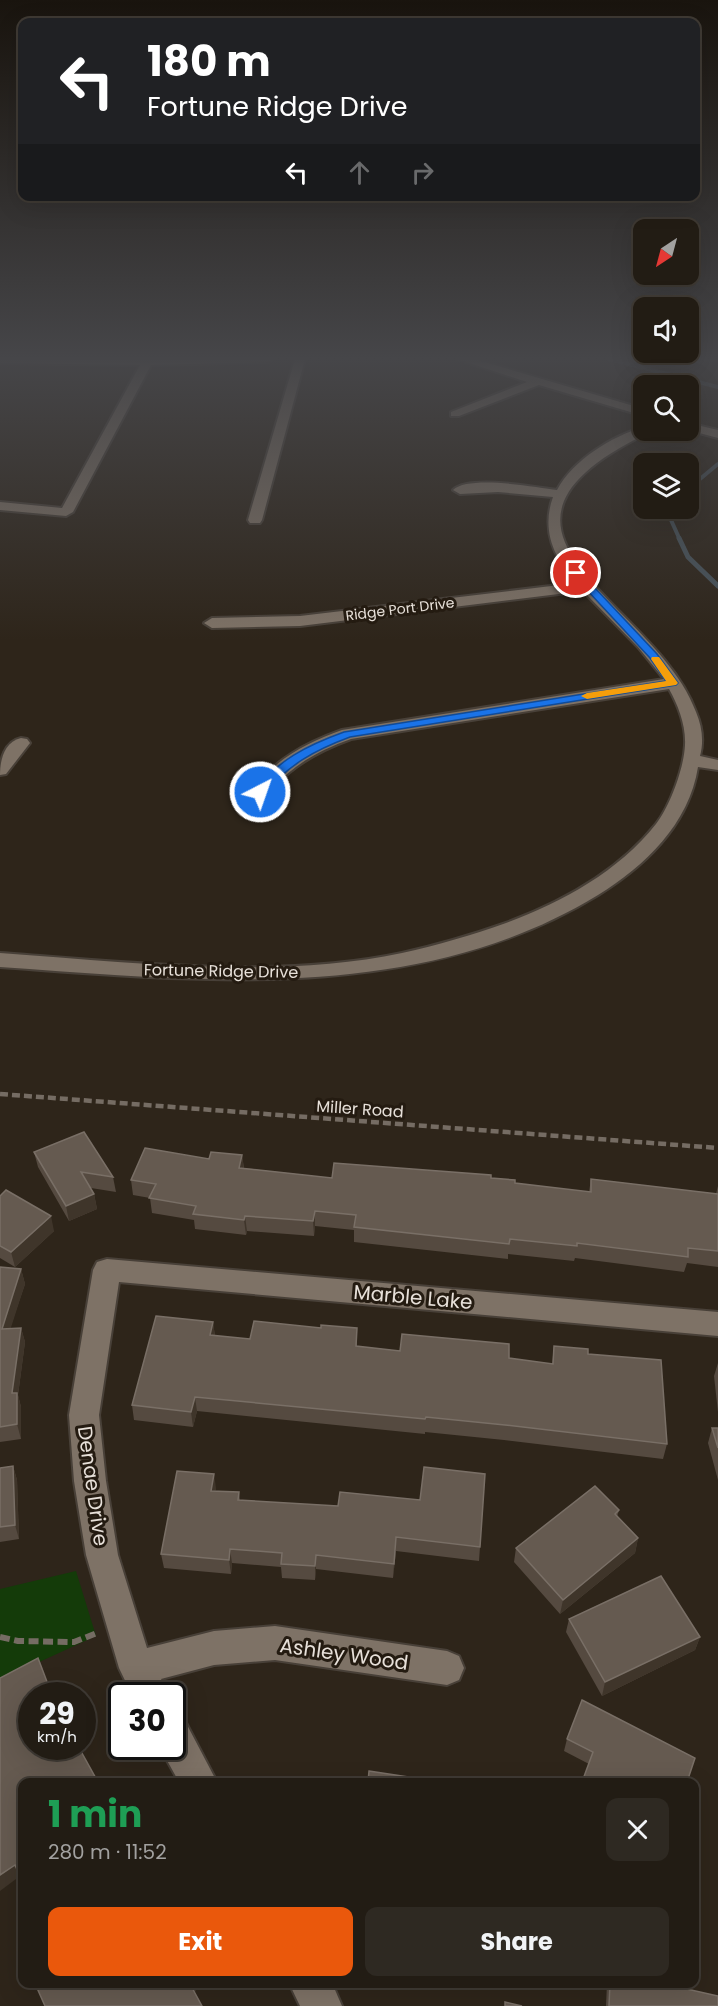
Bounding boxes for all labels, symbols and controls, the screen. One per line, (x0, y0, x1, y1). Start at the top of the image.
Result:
text: 180 m (147, 32, 271, 91)
icon: left (48, 42, 126, 120)
text: Fortune Ridge Drive (147, 88, 408, 125)
icon: left (280, 156, 313, 189)
icon: ahead (343, 156, 376, 189)
icon: right (406, 156, 439, 189)
north arrow (633, 219, 699, 285)
map controls (633, 219, 699, 519)
button: sound (633, 297, 699, 363)
button: search (633, 375, 699, 441)
button: layers (633, 453, 699, 519)
pin (550, 547, 601, 598)
icon: arrive (559, 556, 592, 589)
street label: Ridge Port Drive (344, 592, 456, 626)
position arrow (228, 760, 292, 824)
street label: Fortune Ridge Drive (144, 958, 298, 984)
street label: Miller Road (316, 1094, 404, 1124)
street label: Marble Lake (352, 1278, 474, 1316)
street label: Denae Drive (71, 1424, 115, 1548)
street label: Ashley Wood (278, 1631, 410, 1677)
speed limit sign: 30 (108, 1682, 186, 1760)
text: 29 (39, 1692, 75, 1735)
text: km/h (37, 1726, 77, 1747)
text: 1 min (48, 1789, 142, 1840)
button: close (606, 1798, 669, 1861)
text: 280 m · 11:52 (48, 1838, 167, 1866)
button: Exit (48, 1907, 353, 1976)
button: Share (365, 1907, 669, 1976)

